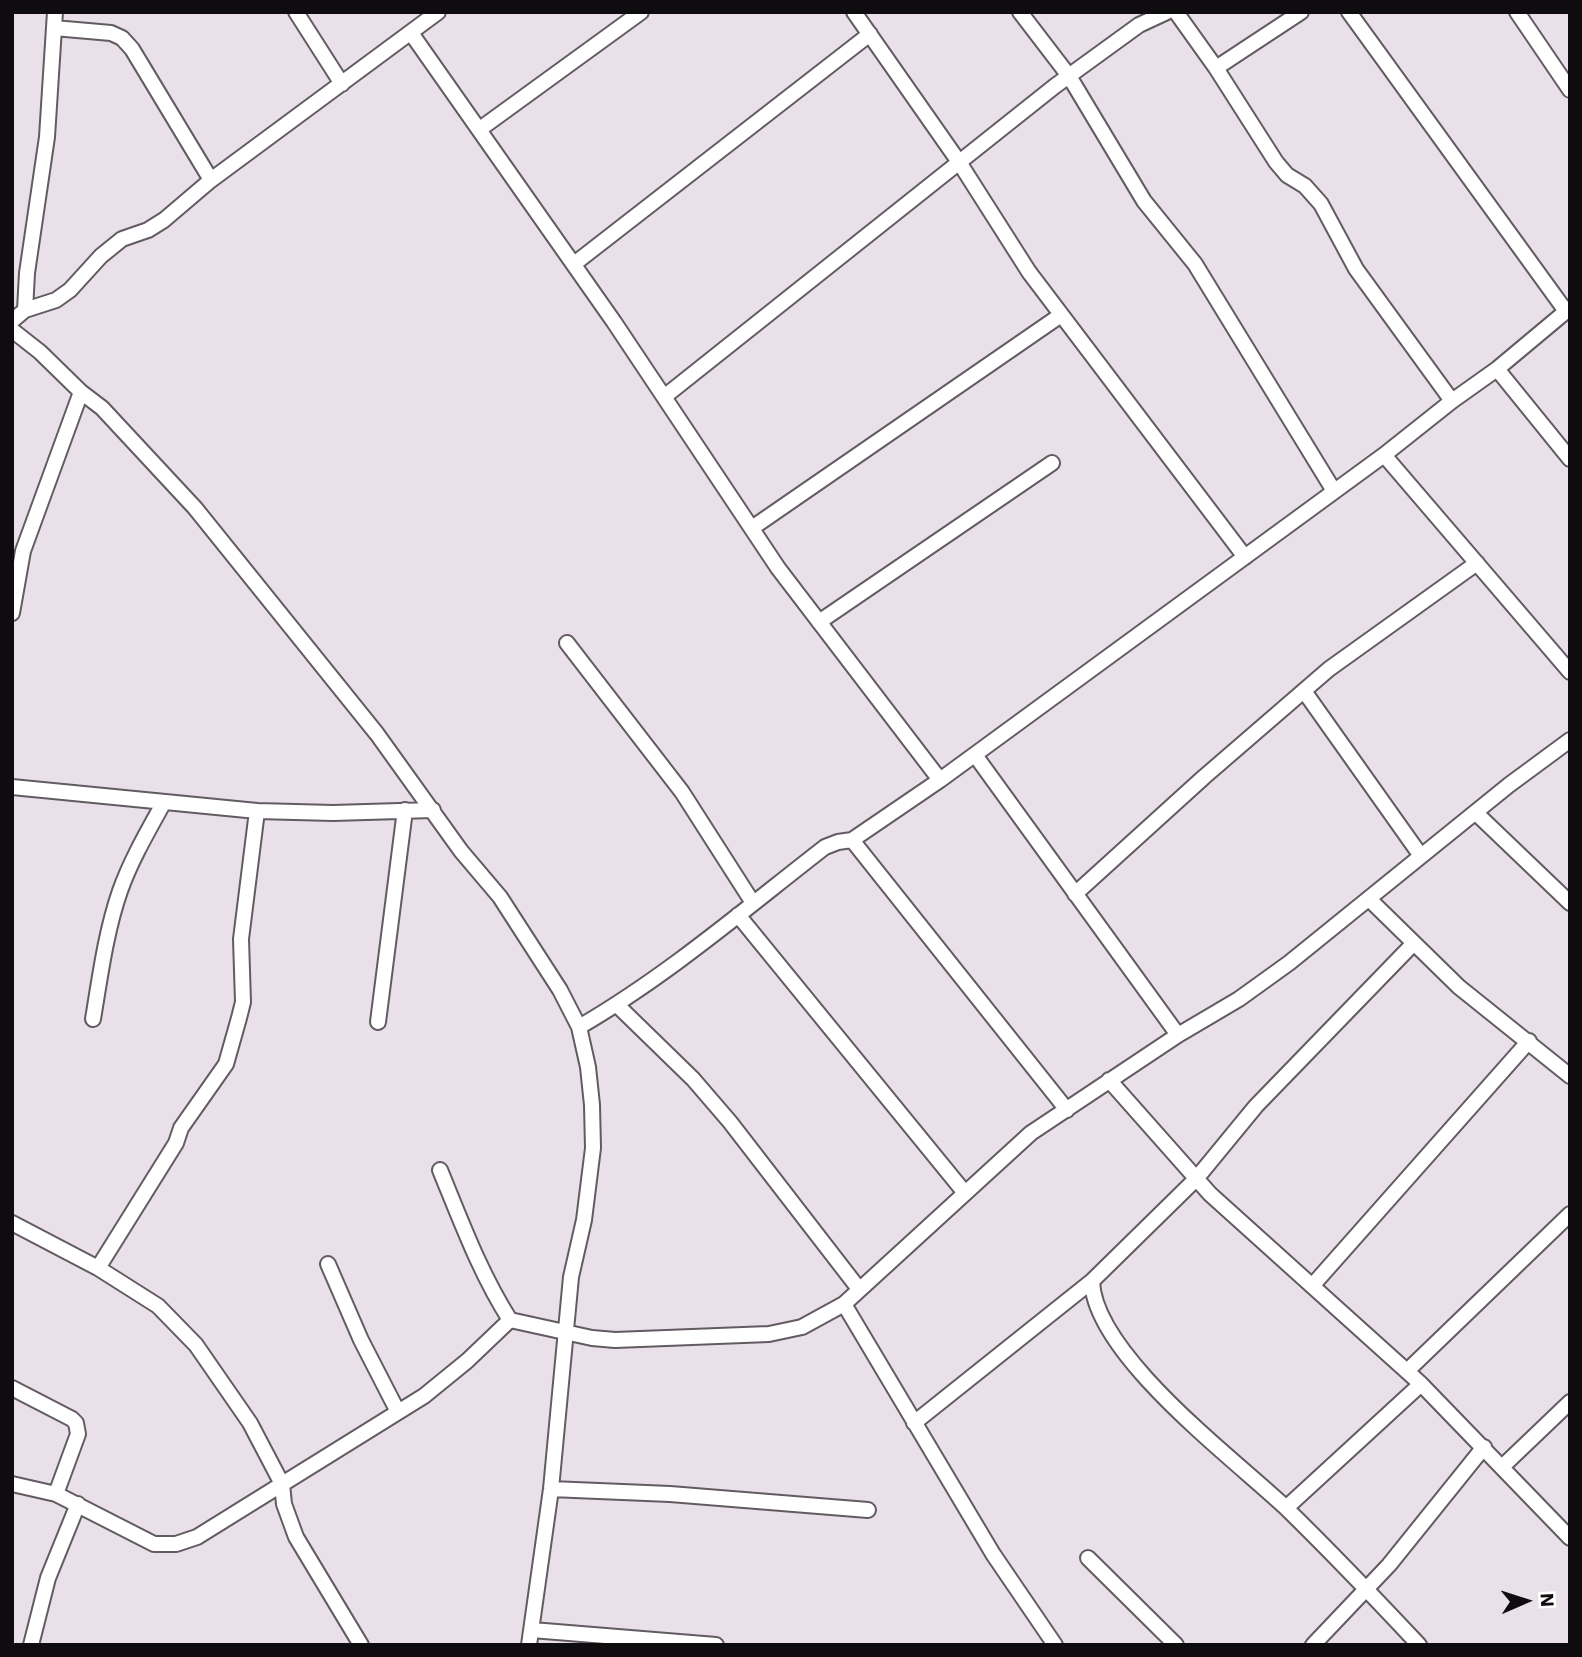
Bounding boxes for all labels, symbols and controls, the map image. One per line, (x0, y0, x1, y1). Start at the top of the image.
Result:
north arrow (1491, 1566, 1561, 1636)
text: N (1536, 1592, 1559, 1608)

